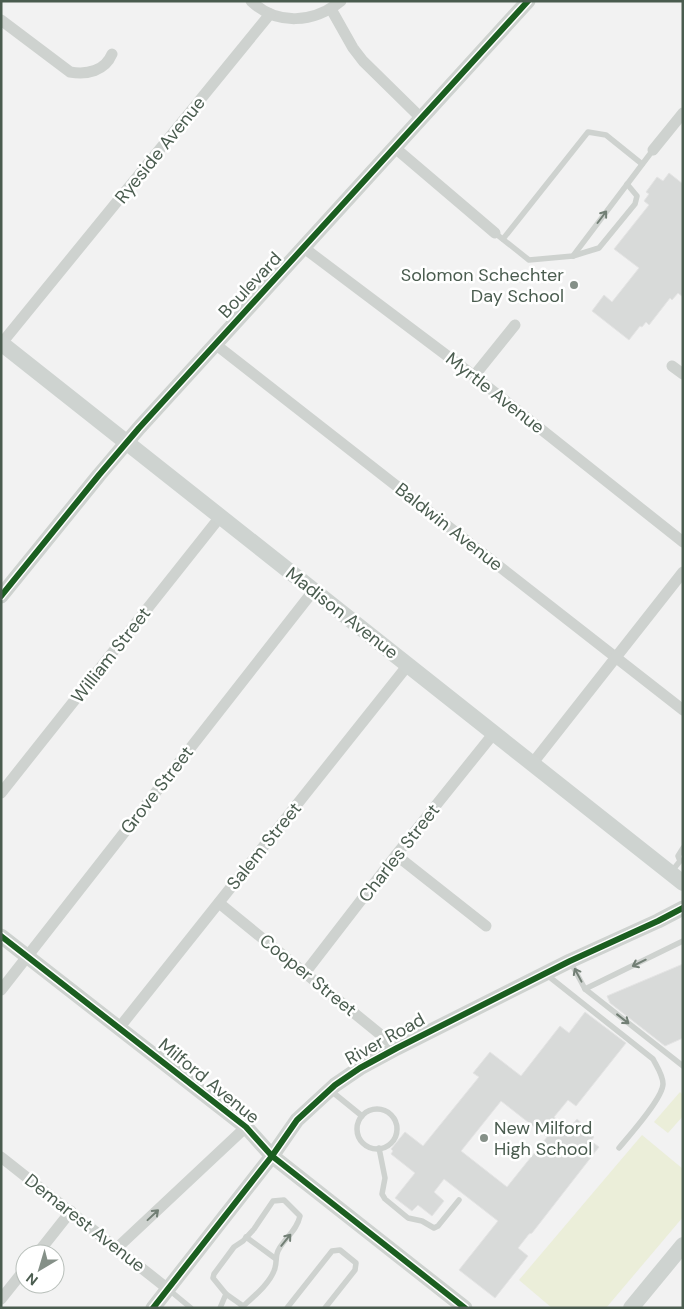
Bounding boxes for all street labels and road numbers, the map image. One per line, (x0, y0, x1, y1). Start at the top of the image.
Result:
street label: Ryeside Avenue (109, 92, 211, 208)
street label: Boulevard (213, 247, 287, 323)
street label: Myrtle Avenue (441, 347, 549, 439)
street label: Baldwin Avenue (390, 477, 508, 577)
street label: Madison Avenue (281, 562, 403, 664)
street label: William Street (66, 602, 156, 708)
street label: Grove Street (115, 741, 199, 839)
street label: Salem Street (221, 797, 307, 895)
street label: Charles Street (353, 799, 445, 907)
street label: Cooper Street (255, 928, 361, 1022)
street label: River Road (341, 1007, 429, 1071)
street label: Milford Avenue (153, 1033, 265, 1129)
street label: Demarest Avenue (20, 1168, 150, 1278)

